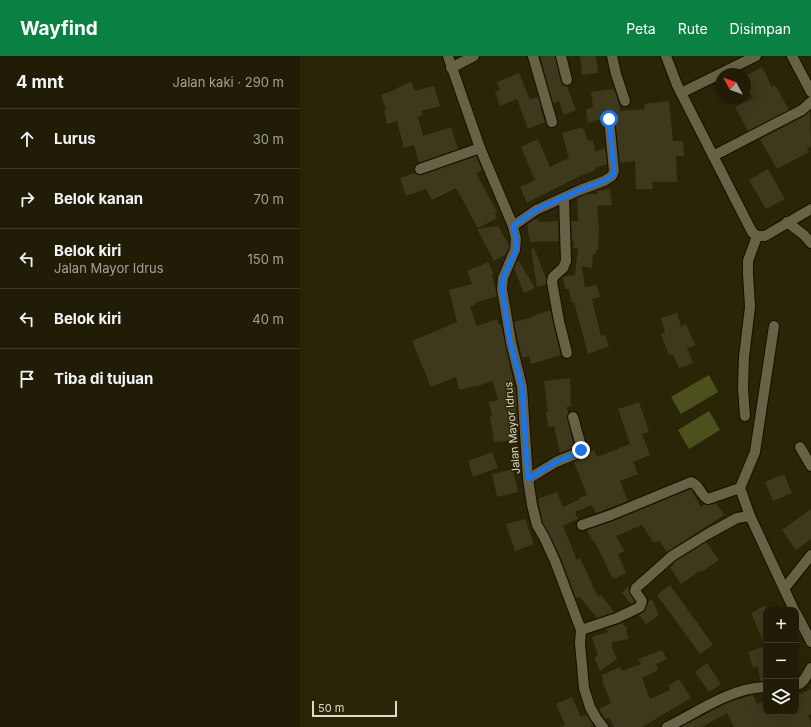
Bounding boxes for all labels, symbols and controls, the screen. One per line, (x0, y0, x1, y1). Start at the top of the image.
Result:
text: Wayfind (20, 17, 98, 40)
text: Peta (626, 20, 656, 37)
text: Rute (678, 20, 708, 37)
text: Disimpan (730, 20, 791, 37)
north arrow (715, 68, 751, 104)
text: 4 mnt (16, 72, 64, 92)
text: Jalan kaki · 290 m (172, 74, 284, 90)
route start (600, 110, 618, 128)
icon: ahead (16, 128, 38, 150)
text: Lurus (54, 129, 96, 148)
text: 30 m (253, 131, 284, 147)
icon: right (16, 188, 38, 210)
text: Belok kanan (54, 189, 143, 208)
text: 70 m (254, 191, 284, 207)
text: Belok kiri (54, 241, 121, 260)
icon: left (16, 248, 38, 270)
text: 150 m (248, 251, 284, 267)
text: Jalan Mayor Idrus (54, 260, 164, 276)
icon: left (16, 308, 38, 330)
text: Belok kiri (54, 309, 121, 328)
text: 40 m (252, 311, 284, 327)
icon: arrive (16, 368, 38, 390)
text: Tiba di tujuan (54, 369, 153, 388)
street label: Jalan Mayor Idrus (501, 381, 523, 475)
route end (572, 441, 590, 459)
map controls (763, 607, 799, 715)
button: + (763, 607, 799, 643)
button: − (763, 643, 799, 679)
button: layers (763, 679, 799, 715)
scale bar (312, 699, 397, 718)
text: 50 m (318, 701, 344, 715)

